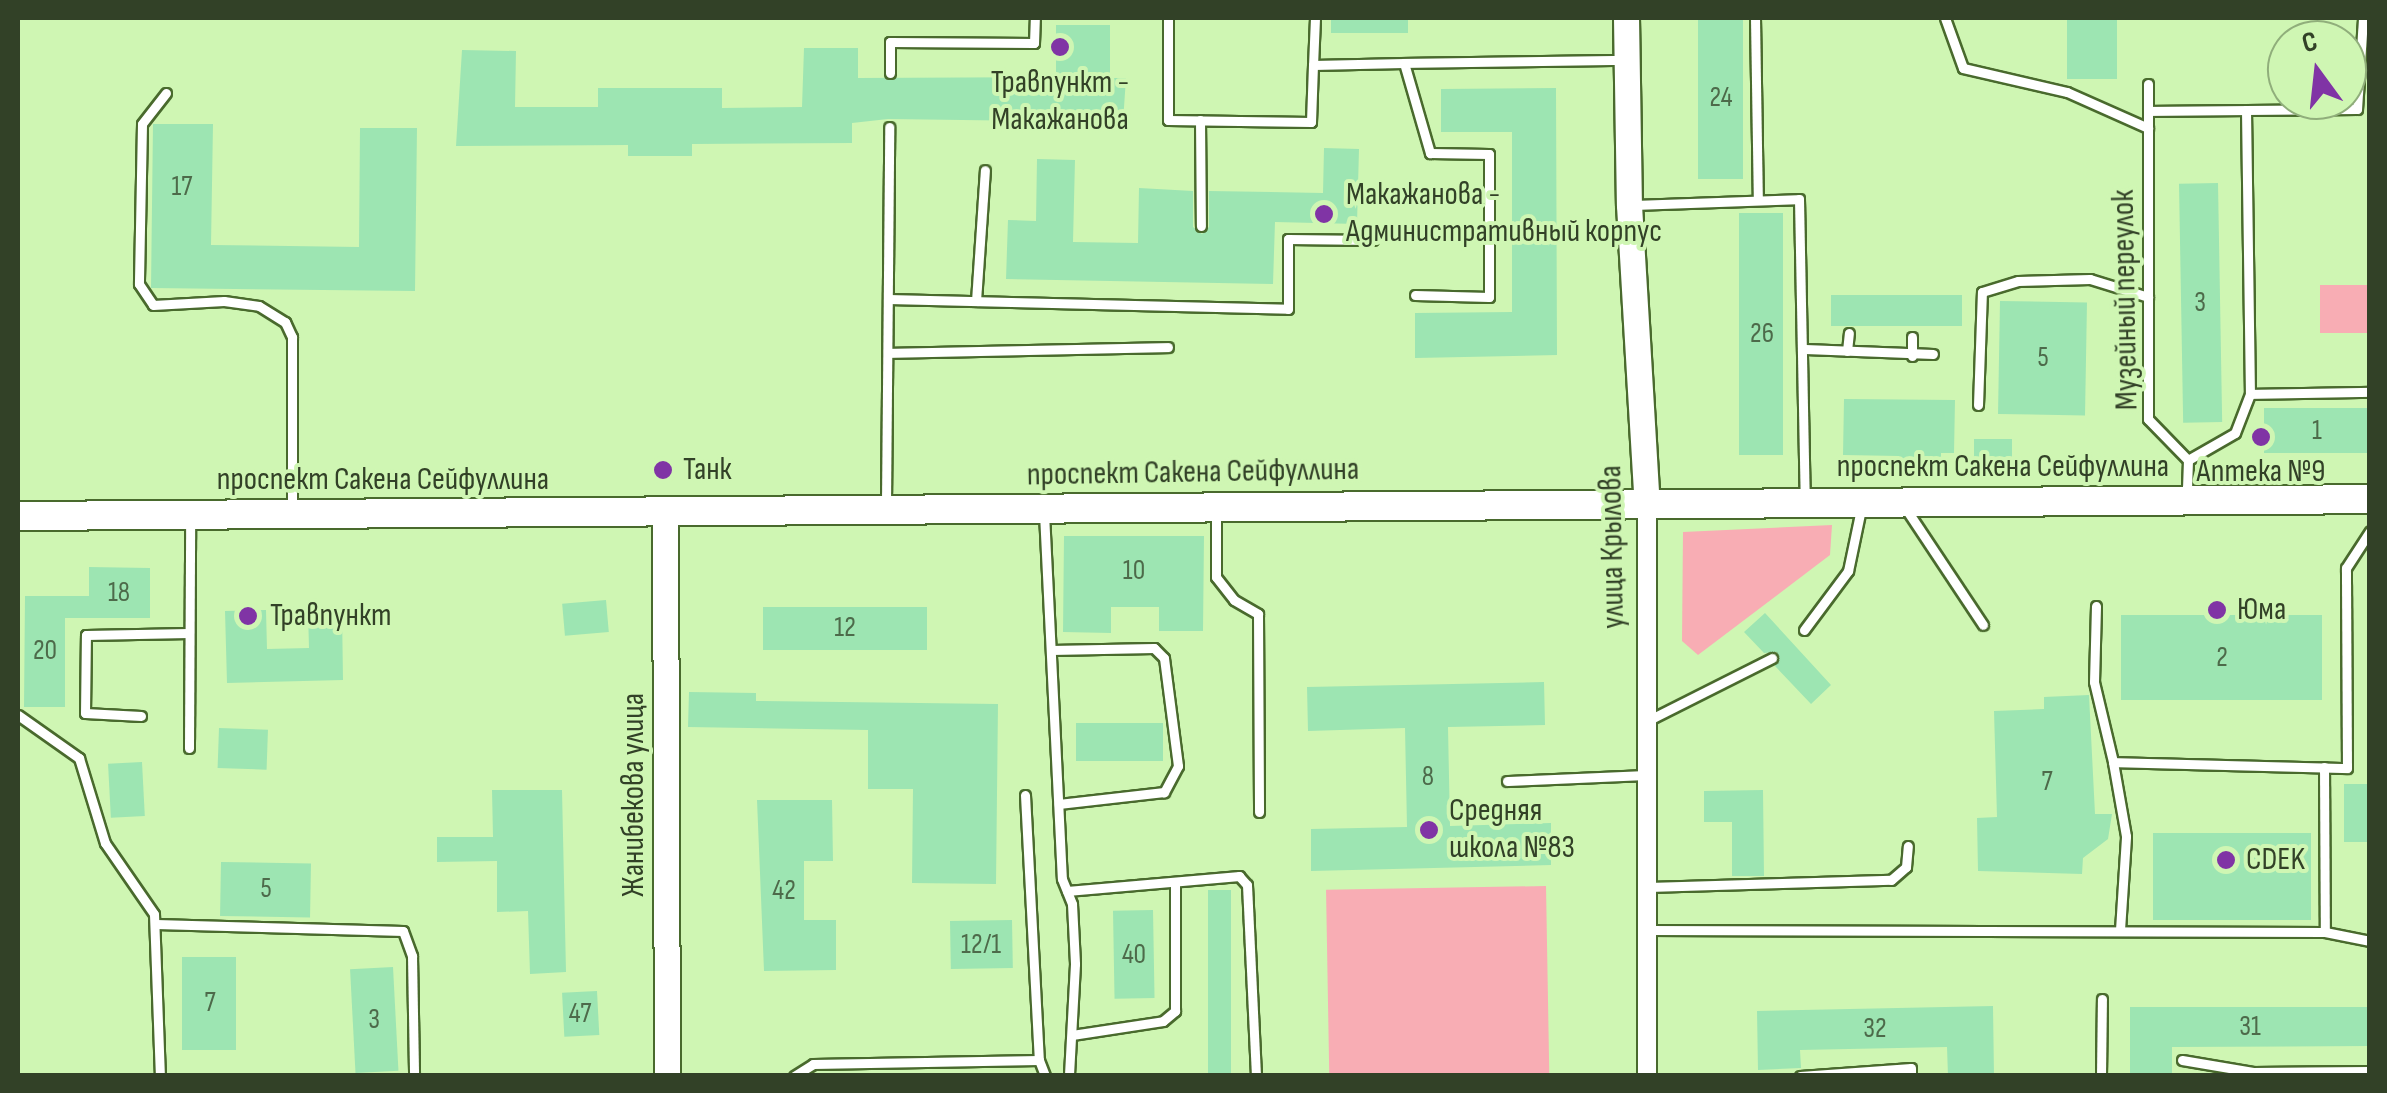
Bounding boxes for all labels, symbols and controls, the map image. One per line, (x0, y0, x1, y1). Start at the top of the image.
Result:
north arrow (2267, 20, 2367, 120)
text: С (2298, 25, 2321, 60)
marker: Травпункт - Макажанова (1047, 34, 1073, 60)
place label: Травпункт - Макажанова (991, 65, 1129, 140)
house number: 24 (1709, 81, 1733, 115)
house number: 17 (172, 170, 192, 204)
place label: Макажанова - Административный корпус (1346, 177, 1662, 252)
street label: Музейный переулок (2105, 189, 2147, 411)
marker: Макажанова - Административный корпус (1311, 201, 1337, 227)
house number: 3 (2194, 286, 2206, 320)
house number: 26 (1750, 317, 1774, 351)
house number: 5 (2037, 341, 2049, 375)
house number: 1 (2312, 414, 2322, 448)
marker: Аптека №9 (2250, 426, 2272, 448)
street label: проспект Сакена Сейфуллина (1837, 448, 2169, 486)
place label: Танк (683, 451, 732, 489)
street label: проспект Сакена Сейфуллина (1027, 451, 1359, 495)
place label: Аптека №9 (2197, 453, 2325, 491)
marker: Танк (652, 459, 674, 481)
street label: проспект Сакена Сейфуллина (217, 461, 549, 499)
street label: улица Крылова (1592, 465, 1634, 629)
house number: 10 (1123, 554, 1145, 588)
house number: 18 (108, 576, 130, 610)
place label: Юма (2237, 591, 2286, 629)
place label: Травпункт (270, 597, 392, 635)
marker: Юма (2206, 599, 2228, 621)
marker: Травпункт (235, 603, 261, 629)
house number: 12 (834, 611, 856, 645)
house number: 20 (33, 634, 57, 668)
house number: 2 (2216, 641, 2228, 675)
street label: Жанибекова улица (615, 693, 653, 897)
house number: 8 (1422, 760, 1434, 794)
house number: 7 (2041, 765, 2053, 799)
place label: Средняя школа №83 (1449, 793, 1575, 868)
marker: Средняя школа №83 (1418, 819, 1440, 841)
place label: CDEK (2246, 841, 2305, 879)
marker: CDEK (2215, 849, 2237, 871)
house number: 5 (260, 872, 272, 906)
house number: 42 (772, 874, 796, 908)
house number: 12/1 (961, 928, 1001, 962)
house number: 40 (1122, 938, 1146, 972)
house number: 7 (204, 986, 216, 1020)
house number: 47 (569, 997, 591, 1031)
house number: 3 (368, 1003, 380, 1037)
house number: 31 (2239, 1010, 2261, 1044)
house number: 32 (1863, 1012, 1887, 1046)

